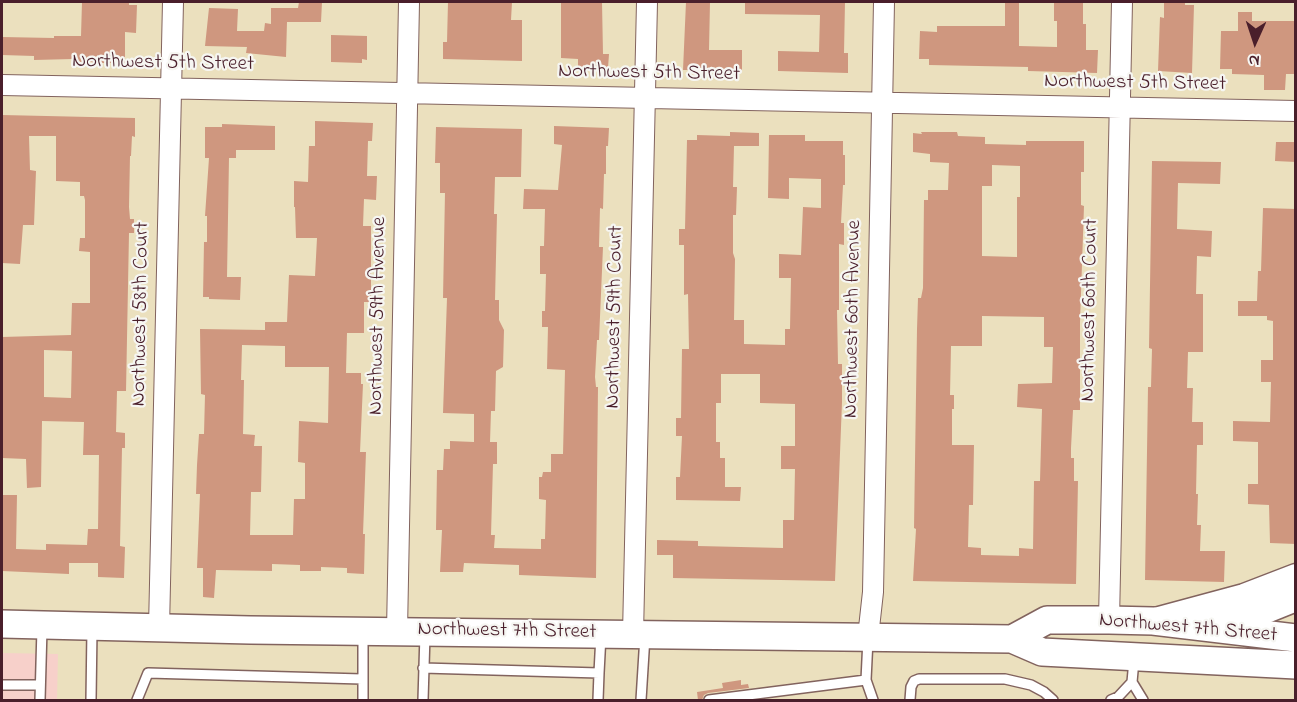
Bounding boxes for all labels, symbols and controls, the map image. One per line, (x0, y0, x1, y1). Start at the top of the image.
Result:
north arrow (1225, 12, 1285, 72)
text: N (1248, 48, 1260, 72)
street label: Northwest 5th Street (72, 50, 254, 78)
street label: Northwest 5th Street (558, 60, 740, 88)
street label: Northwest 5th Street (1044, 70, 1226, 98)
street label: Northwest 59th Avenue (365, 217, 393, 415)
street label: Northwest 60th Court (1077, 218, 1105, 402)
street label: Northwest 60th Avenue (840, 220, 868, 418)
street label: Northwest 58th Court (128, 221, 156, 407)
street label: Northwest 59th Court (602, 225, 630, 409)
street label: Northwest 7th Street (1098, 609, 1278, 649)
street label: Northwest 7th Street (417, 618, 597, 646)

